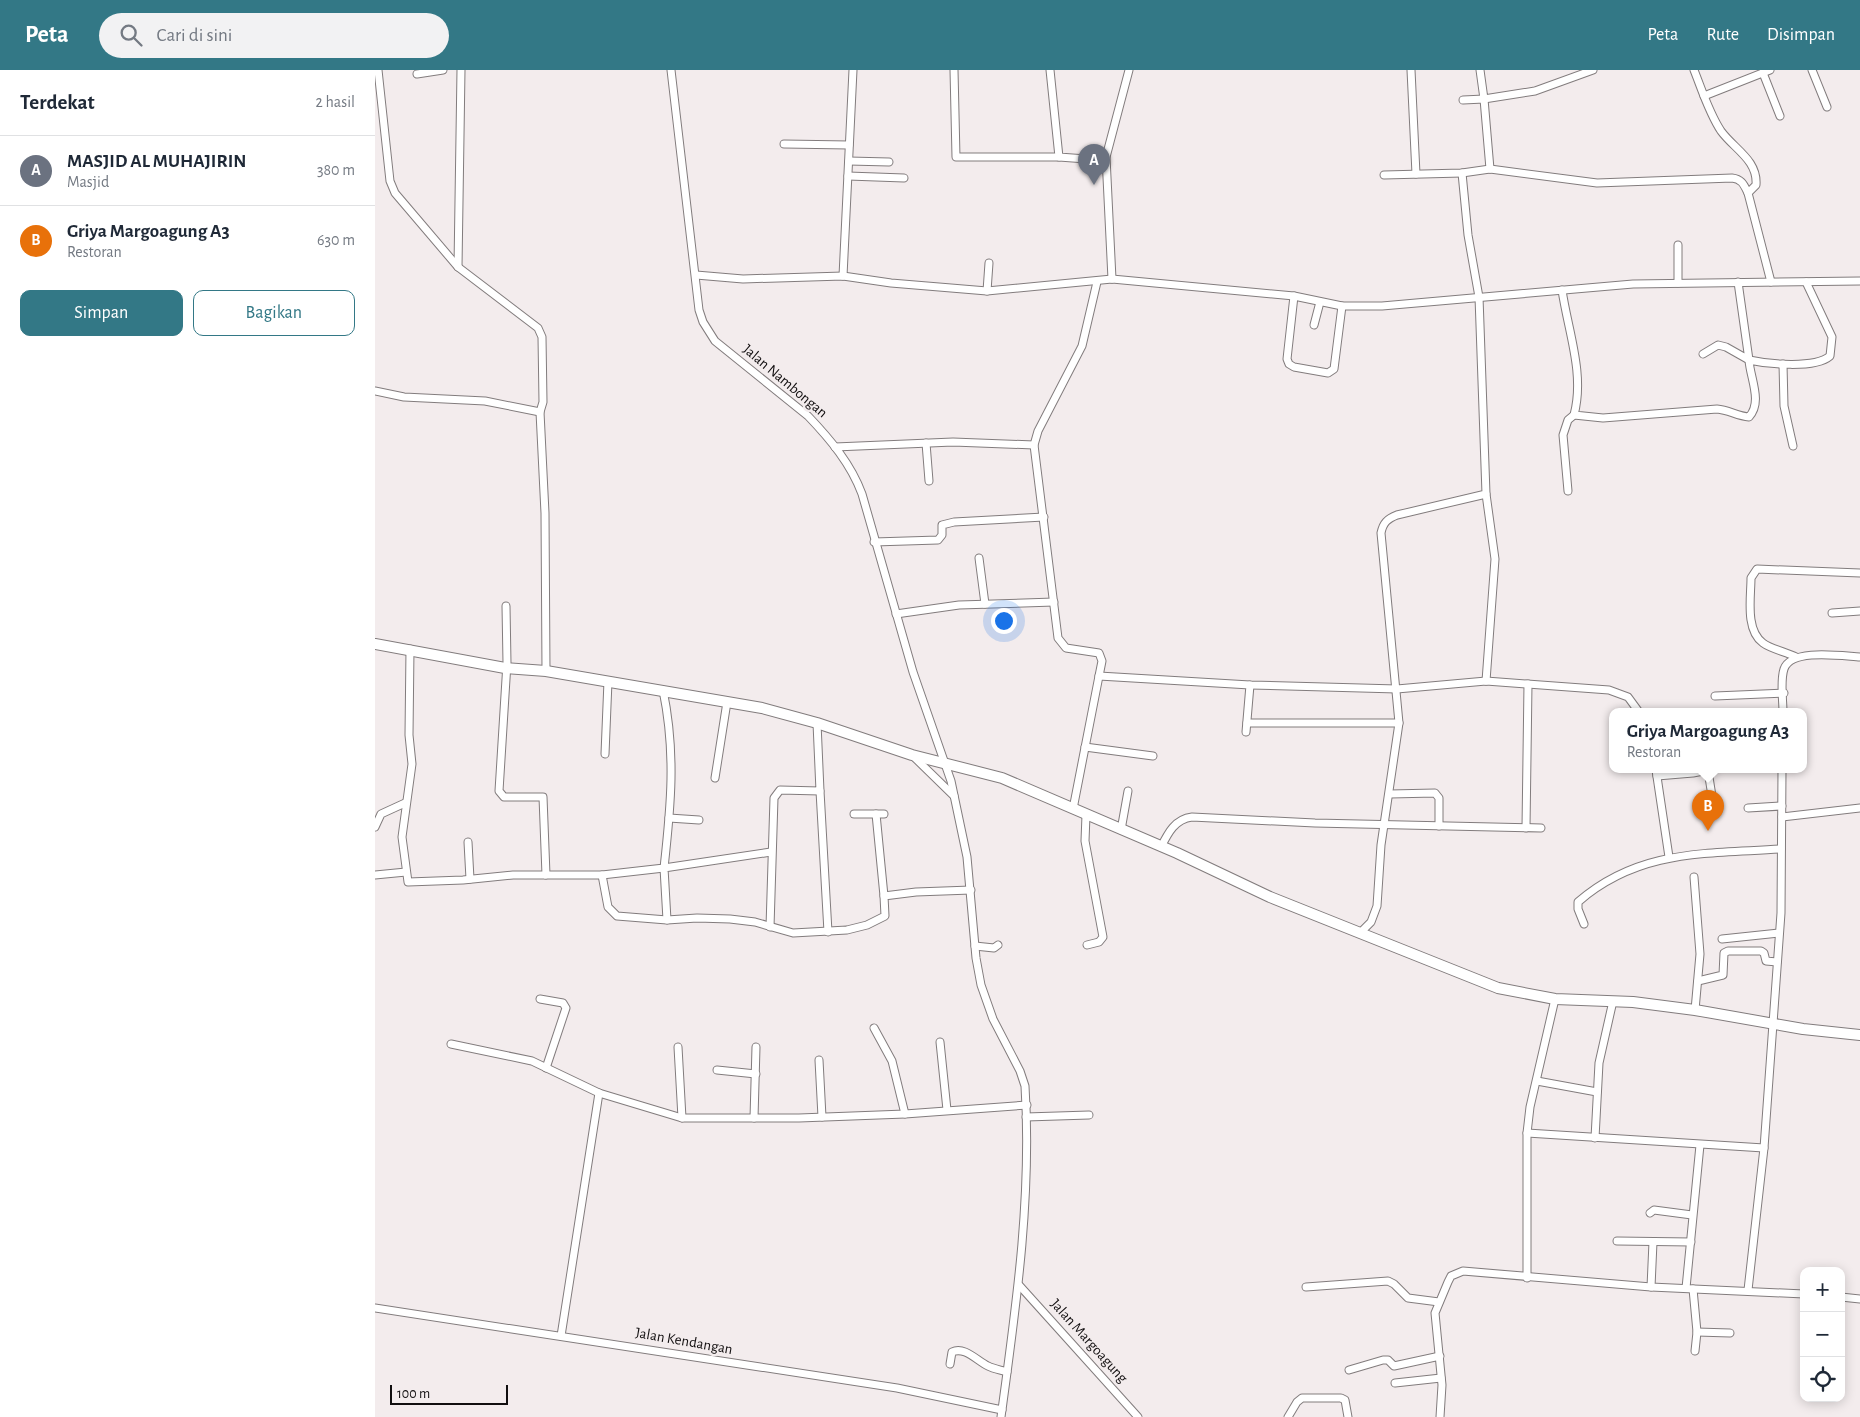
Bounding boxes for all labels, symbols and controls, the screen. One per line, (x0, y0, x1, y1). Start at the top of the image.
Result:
search box (99, 13, 449, 58)
icon: search (117, 21, 145, 49)
text: Peta (25, 23, 69, 47)
text: Cari di sini (157, 26, 232, 45)
text: Peta (1647, 26, 1678, 44)
text: Rute (1706, 26, 1739, 44)
text: Disimpan (1767, 26, 1835, 44)
text: Terdekat (20, 92, 95, 113)
text: 2 hasil (316, 94, 355, 110)
pin: A (1078, 144, 1110, 185)
text: MASJID AL MUHAJIRIN (67, 152, 247, 171)
text: A (31, 162, 41, 178)
text: 380 m (317, 162, 355, 178)
text: Masjid (67, 174, 109, 190)
text: Griya Margoagung A3 (67, 222, 230, 241)
text: B (31, 232, 41, 248)
text: 630 m (317, 232, 355, 248)
text: Restoran (67, 244, 122, 260)
button: Simpan (20, 290, 183, 336)
button: Bagikan (193, 290, 355, 336)
street label: Jalan Nambongan (740, 342, 830, 420)
your location (991, 608, 1017, 634)
popup (1609, 708, 1807, 773)
text: Griya Margoagung A3 (1627, 722, 1789, 741)
text: Restoran (1627, 744, 1681, 760)
pin: B (1692, 790, 1724, 831)
map controls (1800, 1267, 1845, 1402)
button: + (1800, 1267, 1845, 1312)
street label: Jalan Margoagung (1048, 1296, 1131, 1386)
button: − (1800, 1312, 1845, 1357)
street label: Jalan Kendangan (634, 1325, 734, 1357)
button: locate (1800, 1357, 1845, 1402)
scale bar (390, 1382, 507, 1405)
text: 100 m (397, 1387, 430, 1401)

